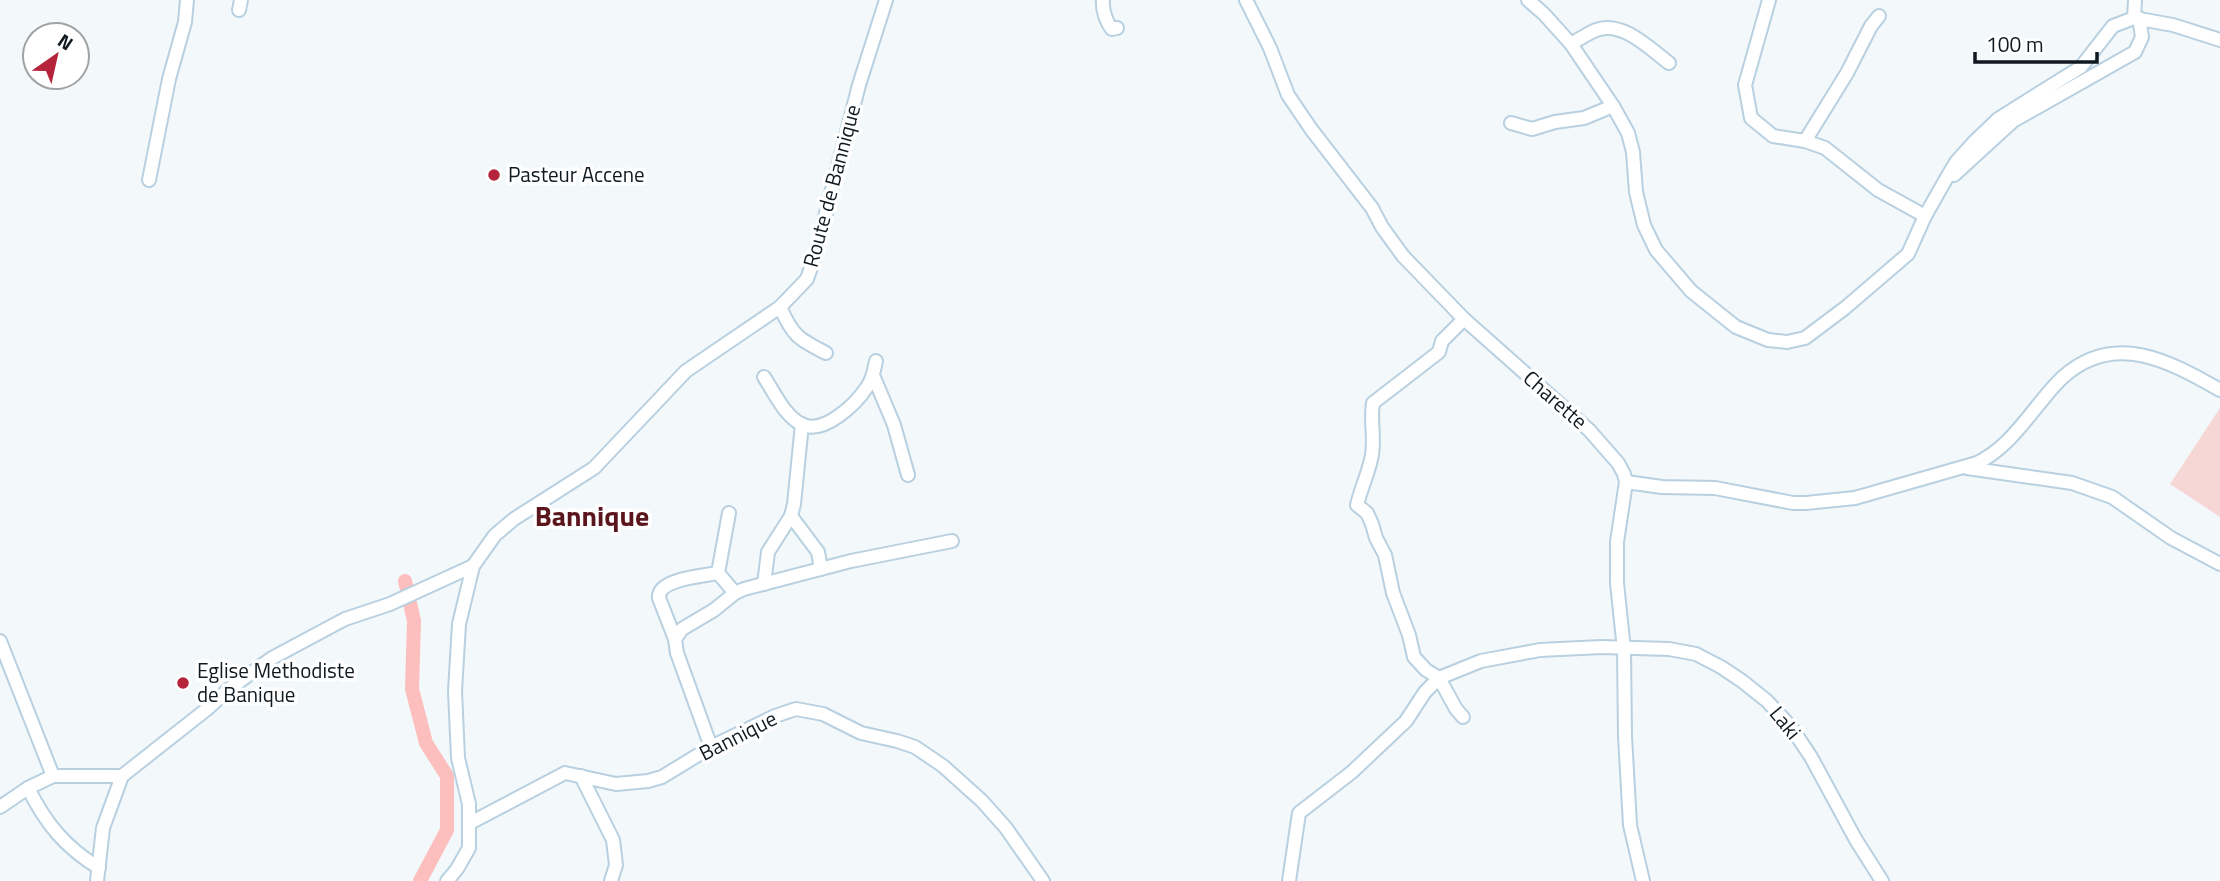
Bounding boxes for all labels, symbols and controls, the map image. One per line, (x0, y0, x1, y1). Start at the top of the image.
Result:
north arrow (21, 21, 91, 91)
scale bar (1975, 21, 2098, 65)
text: N (52, 26, 79, 57)
text: 100 m (1986, 28, 2043, 60)
street label: Route de Bannique (794, 101, 868, 271)
place label: Pasteur Accene (508, 158, 645, 190)
marker: Pasteur Accene (486, 167, 502, 183)
street label: Charette (1516, 362, 1595, 436)
district label: Bannique (535, 494, 649, 537)
place label: Eglise Methodiste de Banique (197, 654, 355, 710)
marker: Eglise Methodiste de Banique (175, 675, 191, 691)
street label: Laki (1762, 699, 1809, 746)
street label: Bannique (693, 702, 782, 768)

